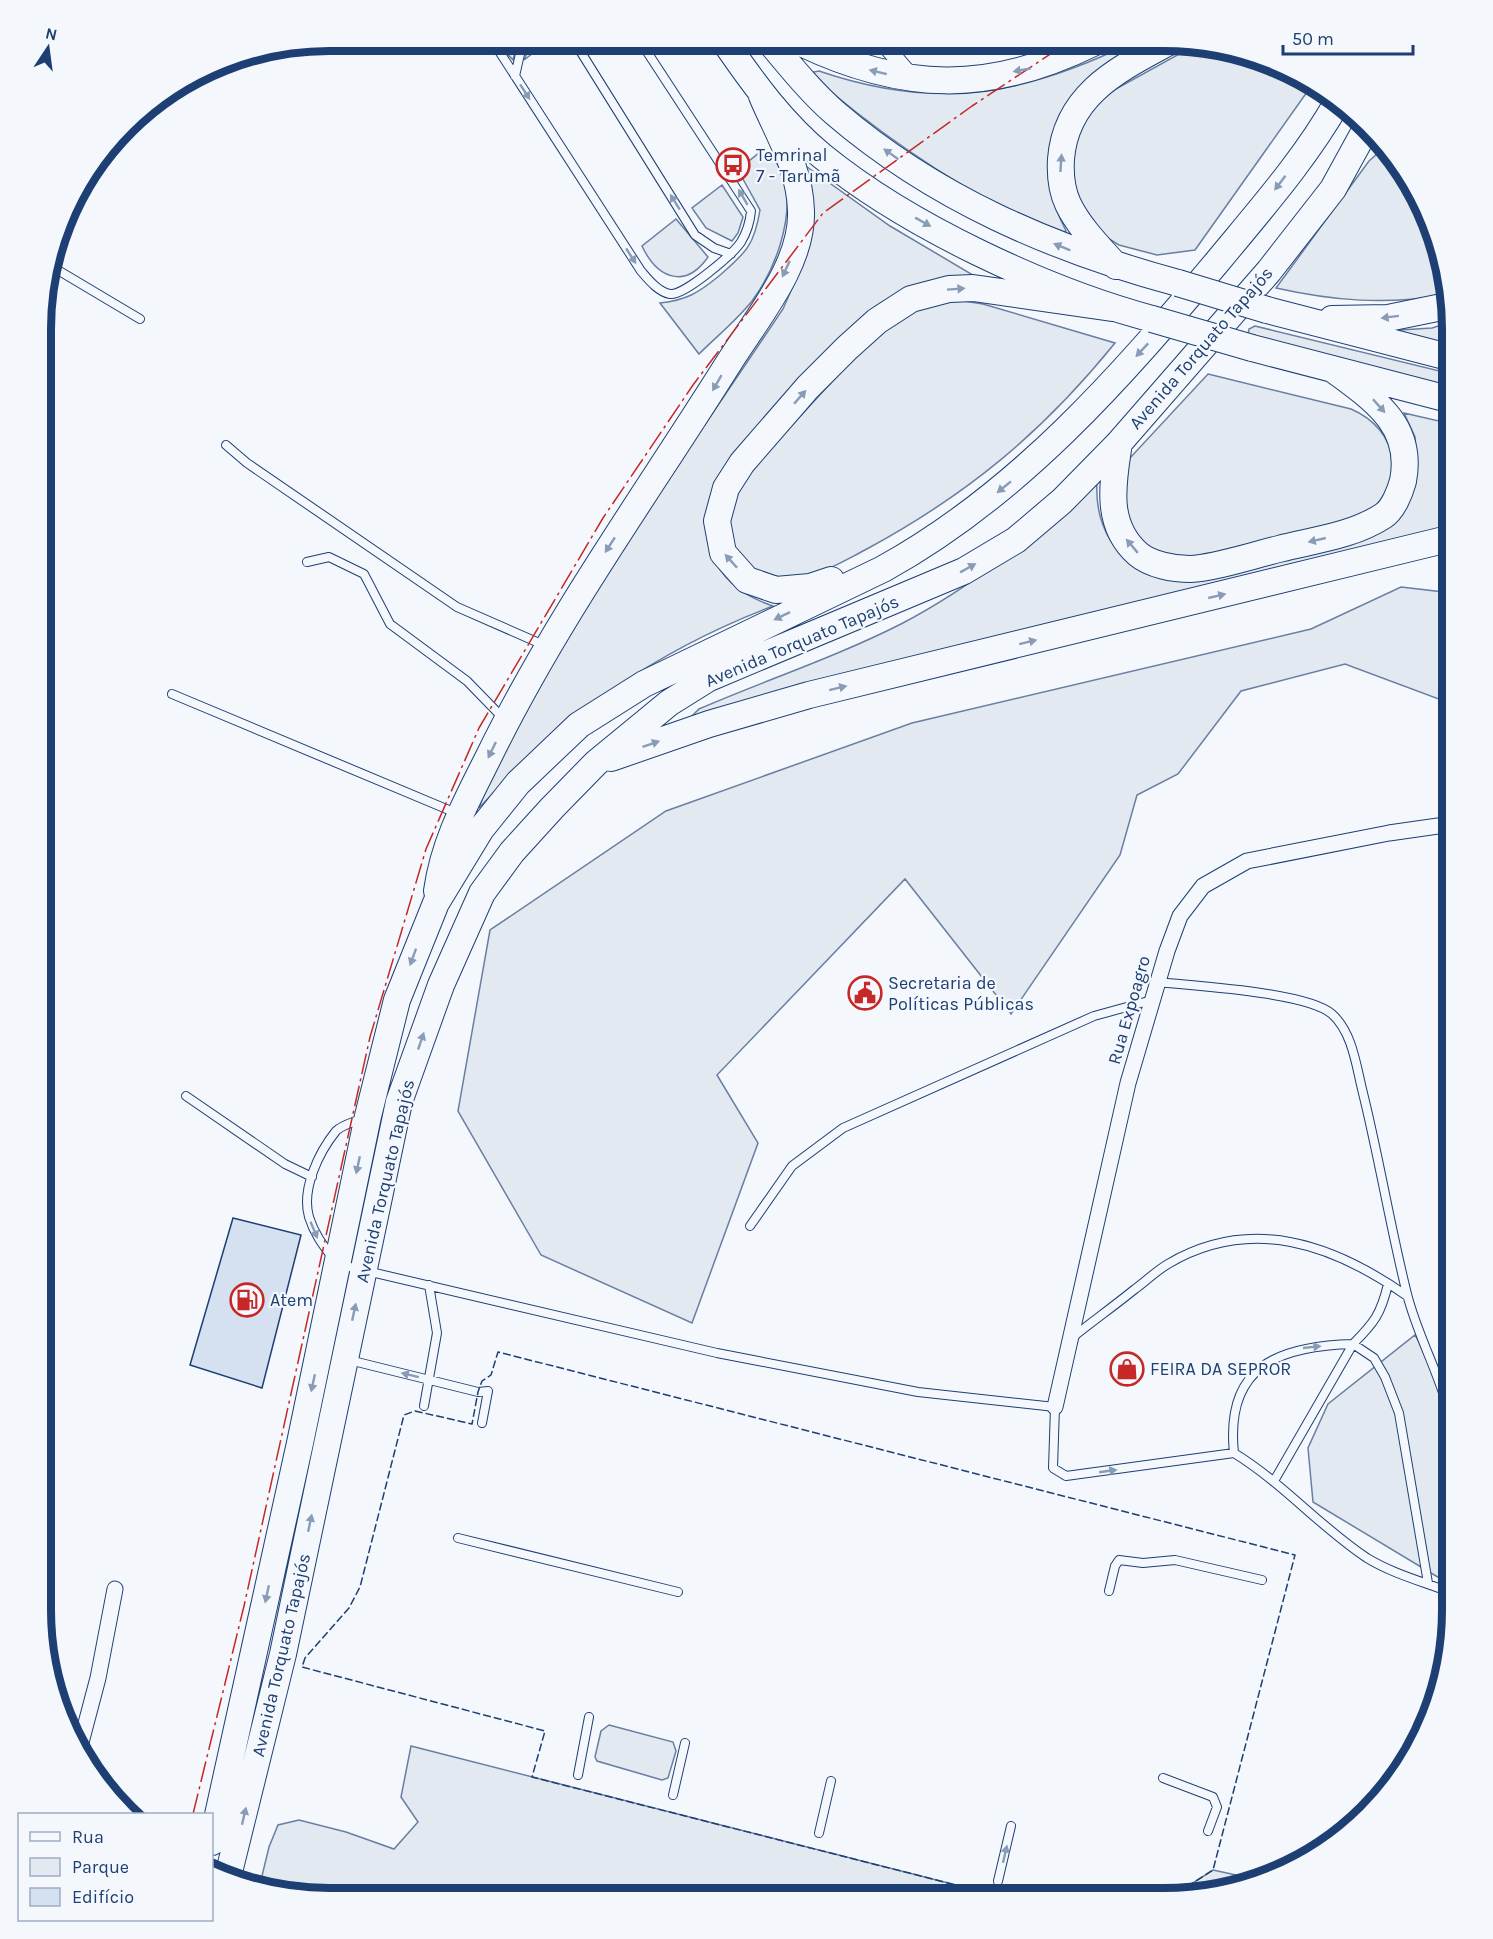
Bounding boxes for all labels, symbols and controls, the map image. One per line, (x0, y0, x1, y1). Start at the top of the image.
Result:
north arrow (18, 18, 78, 78)
scale bar (1283, 18, 1414, 56)
text: N (44, 23, 59, 44)
text: 50 m (1292, 28, 1334, 50)
one-way arrow (869, 66, 887, 76)
one-way arrow (1013, 66, 1032, 75)
one-way arrow (519, 84, 530, 100)
place label: Temrinal 7 - Tarumã (756, 144, 841, 187)
bus stop icon: Temrinal 7 - Tarumã (715, 147, 751, 183)
one-way arrow (884, 148, 900, 160)
one-way arrow (1056, 153, 1066, 172)
one-way arrow (1274, 175, 1286, 191)
one-way arrow (738, 189, 749, 205)
one-way arrow (670, 194, 681, 210)
one-way arrow (915, 217, 932, 227)
one-way arrow (1053, 242, 1071, 252)
one-way arrow (625, 247, 637, 263)
one-way arrow (782, 260, 791, 277)
street label: Avenida Torquato Tapajós (1124, 262, 1278, 434)
one-way arrow (946, 285, 965, 294)
one-way arrow (1380, 312, 1399, 321)
one-way arrow (1136, 342, 1150, 356)
one-way arrow (713, 374, 723, 391)
one-way arrow (793, 389, 806, 405)
one-way arrow (1372, 398, 1385, 413)
one-way arrow (997, 480, 1012, 492)
one-way arrow (1308, 535, 1326, 545)
one-way arrow (604, 537, 615, 553)
one-way arrow (1126, 539, 1139, 554)
one-way arrow (724, 555, 738, 569)
one-way arrow (960, 563, 977, 573)
street label: Avenida Torquato Tapajós (702, 590, 902, 692)
one-way arrow (1208, 591, 1226, 601)
one-way arrow (774, 611, 791, 620)
one-way arrow (1018, 636, 1037, 646)
one-way arrow (829, 682, 847, 692)
one-way arrow (643, 739, 661, 748)
one-way arrow (487, 742, 496, 759)
one-way arrow (408, 948, 417, 966)
street label: Rua Expoagro (1103, 953, 1155, 1067)
place label: Secretaria de Políticas Públicas (888, 972, 1034, 1015)
public building icon: Secretaria de Políticas Públicas (847, 975, 883, 1011)
one-way arrow (416, 1032, 426, 1050)
street label: Avenida Torquato Tapajós (351, 1077, 419, 1285)
one-way arrow (353, 1156, 362, 1175)
one-way arrow (309, 1221, 319, 1239)
fuel station icon: Atem (229, 1282, 265, 1318)
place label: Atem (270, 1289, 313, 1311)
one-way arrow (350, 1302, 359, 1321)
one-way arrow (1303, 1342, 1322, 1351)
shop icon: FEIRA DA SEPROR (1109, 1351, 1145, 1387)
place label: FEIRA DA SEPROR (1150, 1358, 1291, 1380)
one-way arrow (401, 1370, 419, 1380)
one-way arrow (307, 1373, 317, 1392)
one-way arrow (1098, 1466, 1117, 1475)
one-way arrow (306, 1514, 315, 1533)
street label: Avenida Torquato Tapajós (247, 1551, 315, 1759)
one-way arrow (261, 1585, 271, 1603)
one-way arrow (240, 1807, 250, 1825)
legend (18, 1813, 213, 1921)
text: Rua (72, 1826, 104, 1848)
one-way arrow (1000, 1845, 1010, 1863)
text: Parque (72, 1856, 129, 1878)
text: Edifício (72, 1886, 134, 1908)

